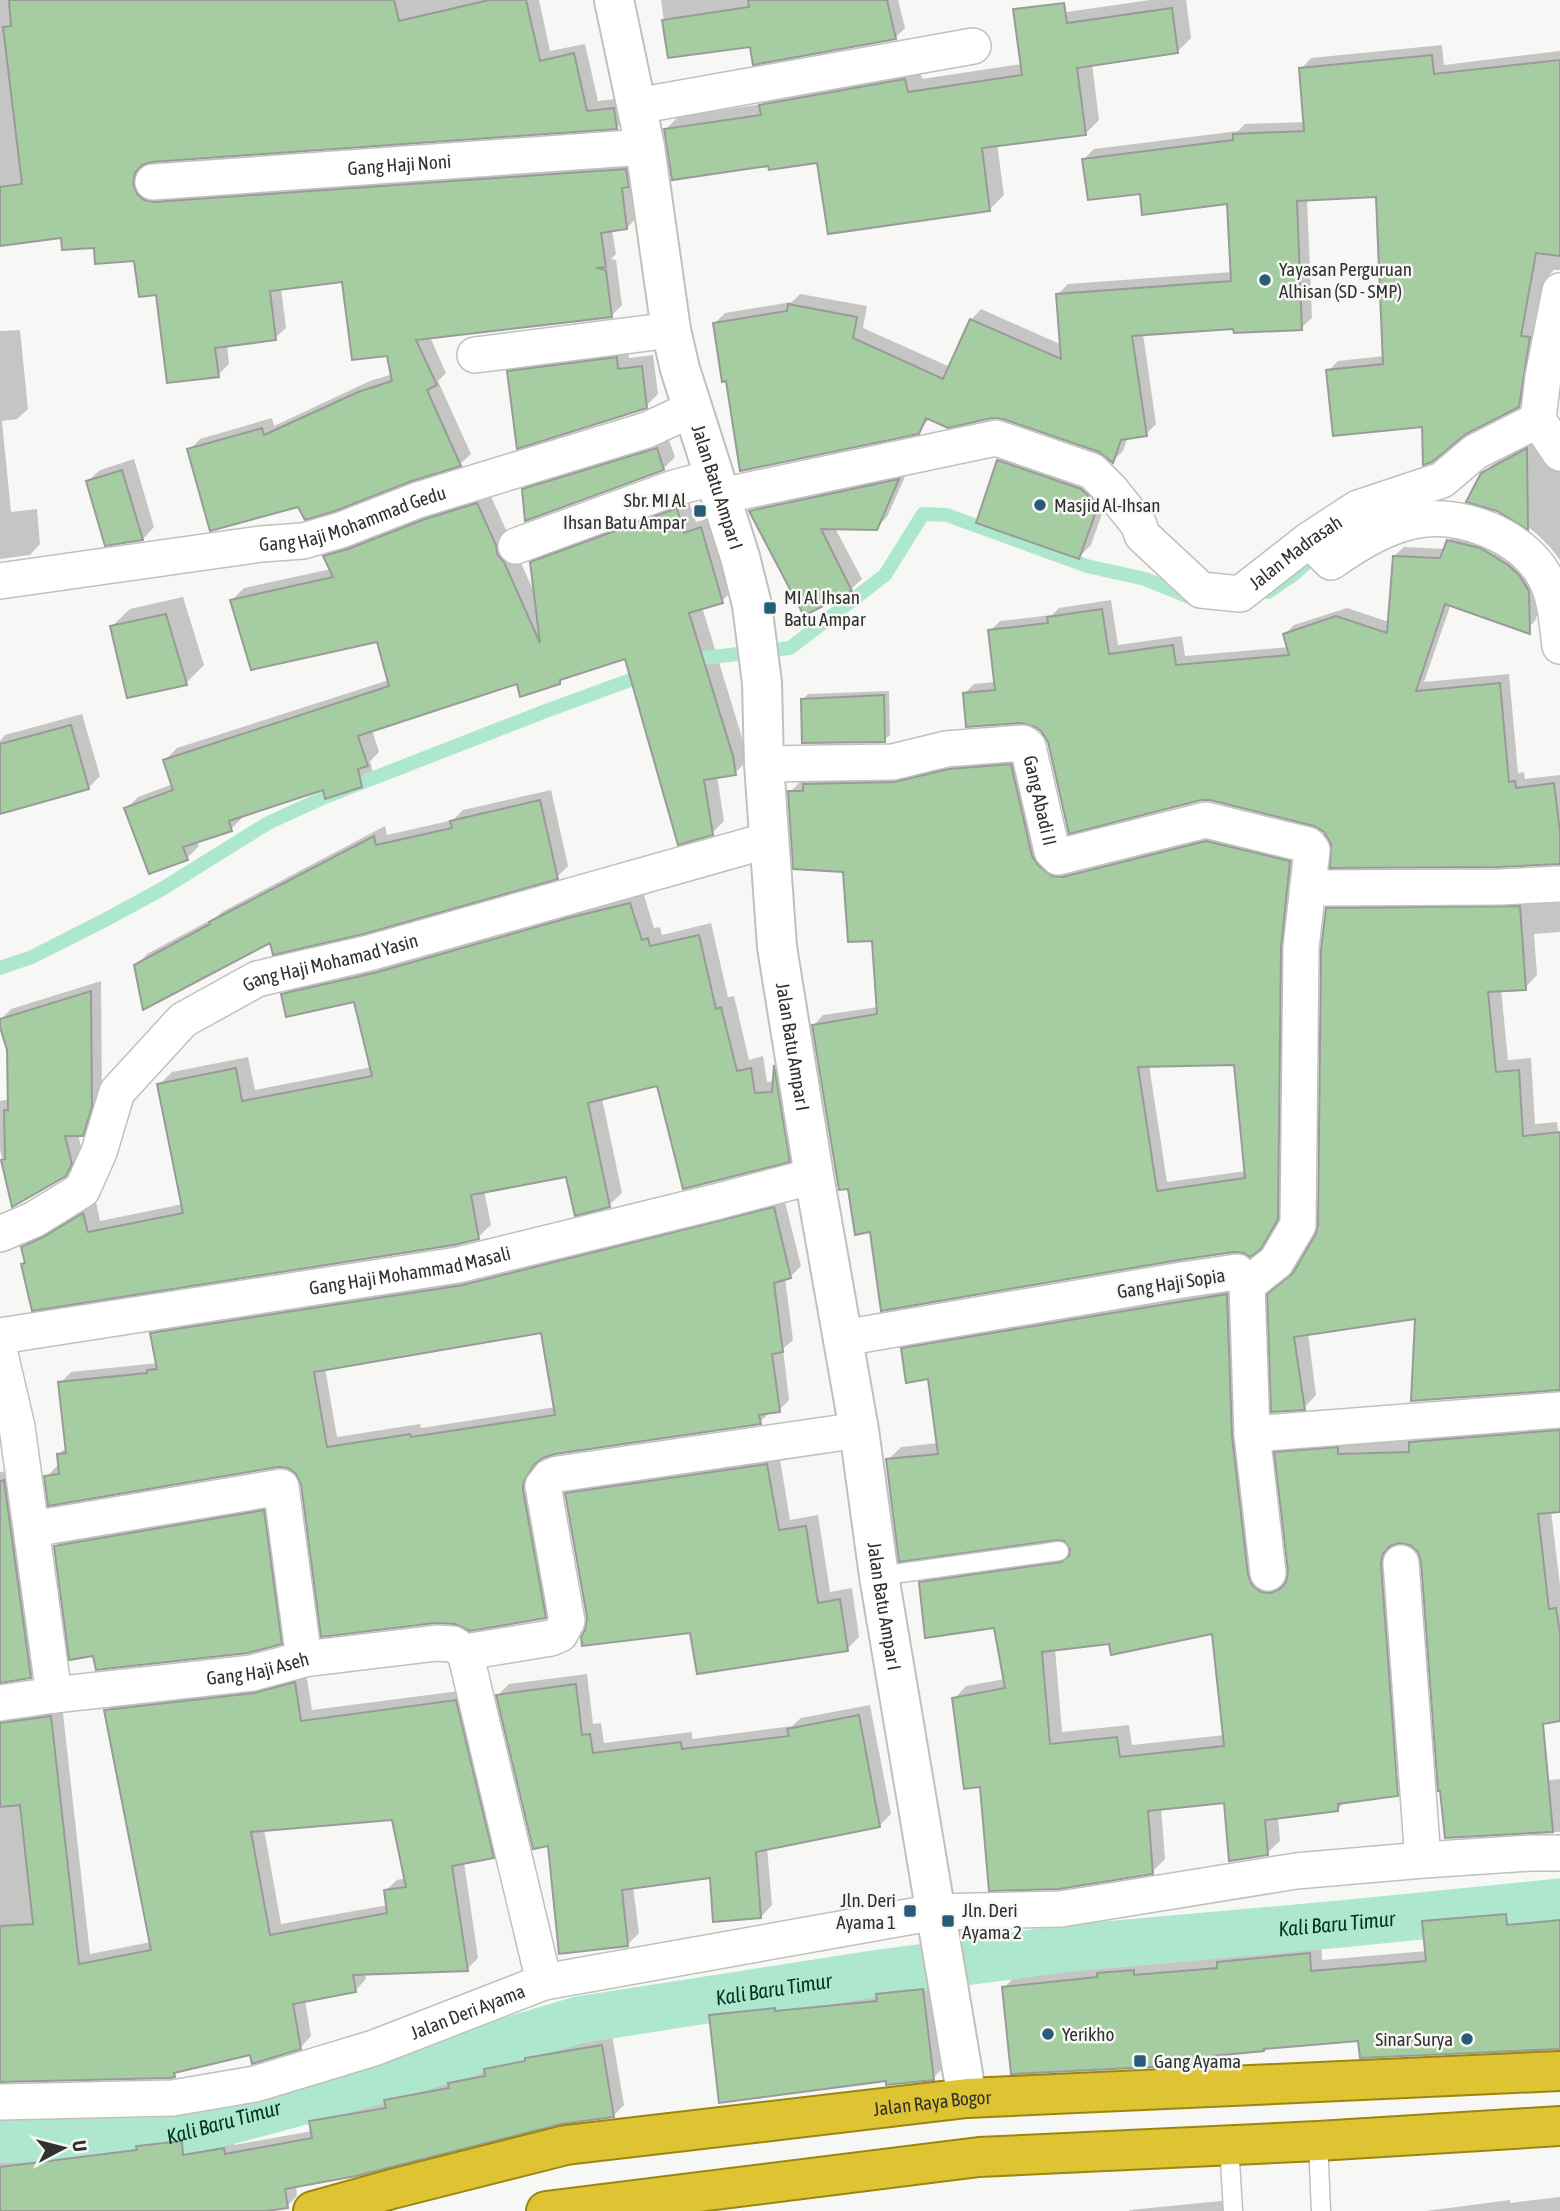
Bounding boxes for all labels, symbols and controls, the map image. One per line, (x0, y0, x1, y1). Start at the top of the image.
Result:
street label: Gang Haji Noni (347, 150, 452, 179)
place label: Yayasan Perguruan Alhisan (SD - SMP) (1279, 258, 1412, 302)
marker: Yayasan Perguruan Alhisan (SD - SMP) (1257, 272, 1273, 288)
street label: Jalan Batu Ampar I (687, 422, 748, 552)
street label: Gang Haji Mohammad Gedu (258, 481, 448, 555)
place label: Sbr. MI Al Ihsan Batu Ampar (563, 489, 686, 533)
place label: Masjid Al-Ihsan (1054, 494, 1161, 516)
marker: Masjid Al-Ihsan (1032, 497, 1048, 513)
marker: Sbr. MI Al Ihsan Batu Ampar (692, 503, 708, 519)
street label: Jalan Madrasah (1245, 511, 1346, 594)
place label: MI Al Ihsan Batu Ampar (784, 586, 866, 630)
marker: MI Al Ihsan Batu Ampar (762, 600, 778, 616)
street label: Gang Abadi II (1019, 753, 1061, 848)
street label: Gang Haji Mohamad Yasin (238, 929, 421, 996)
street label: Jalan Batu Ampar I (772, 981, 814, 1112)
street label: Gang Haji Mohammad Masali (307, 1242, 513, 1299)
street label: Gang Haji Sopia (1115, 1264, 1227, 1302)
street label: Jalan Batu Ampar I (863, 1541, 906, 1672)
street label: Gang Haji Aseh (205, 1647, 311, 1689)
place label: Jln. Deri Ayama 1 (836, 1889, 896, 1933)
place label: Jln. Deri Ayama 2 (962, 1899, 1022, 1943)
marker: Jln. Deri Ayama 1 (902, 1903, 918, 1919)
water label: Kali Baru Timur (1277, 1906, 1397, 1941)
marker: Jln. Deri Ayama 2 (940, 1913, 956, 1929)
water label: Kali Baru Timur (714, 1968, 834, 2009)
street label: Jalan Deri Ayama (407, 1980, 528, 2044)
place label: Yerikho (1062, 2023, 1114, 2045)
marker: Yerikho (1040, 2026, 1056, 2042)
place label: Sinar Surya (1375, 2028, 1453, 2050)
marker: Sinar Surya (1459, 2031, 1475, 2047)
place label: Gang Ayama (1154, 2050, 1241, 2072)
marker: Gang Ayama (1132, 2053, 1148, 2069)
street label: Jalan Raya Bogor (872, 2086, 992, 2120)
water label: Kali Baru Timur (164, 2095, 284, 2148)
north arrow (28, 2113, 98, 2183)
text: U (68, 2139, 91, 2153)

